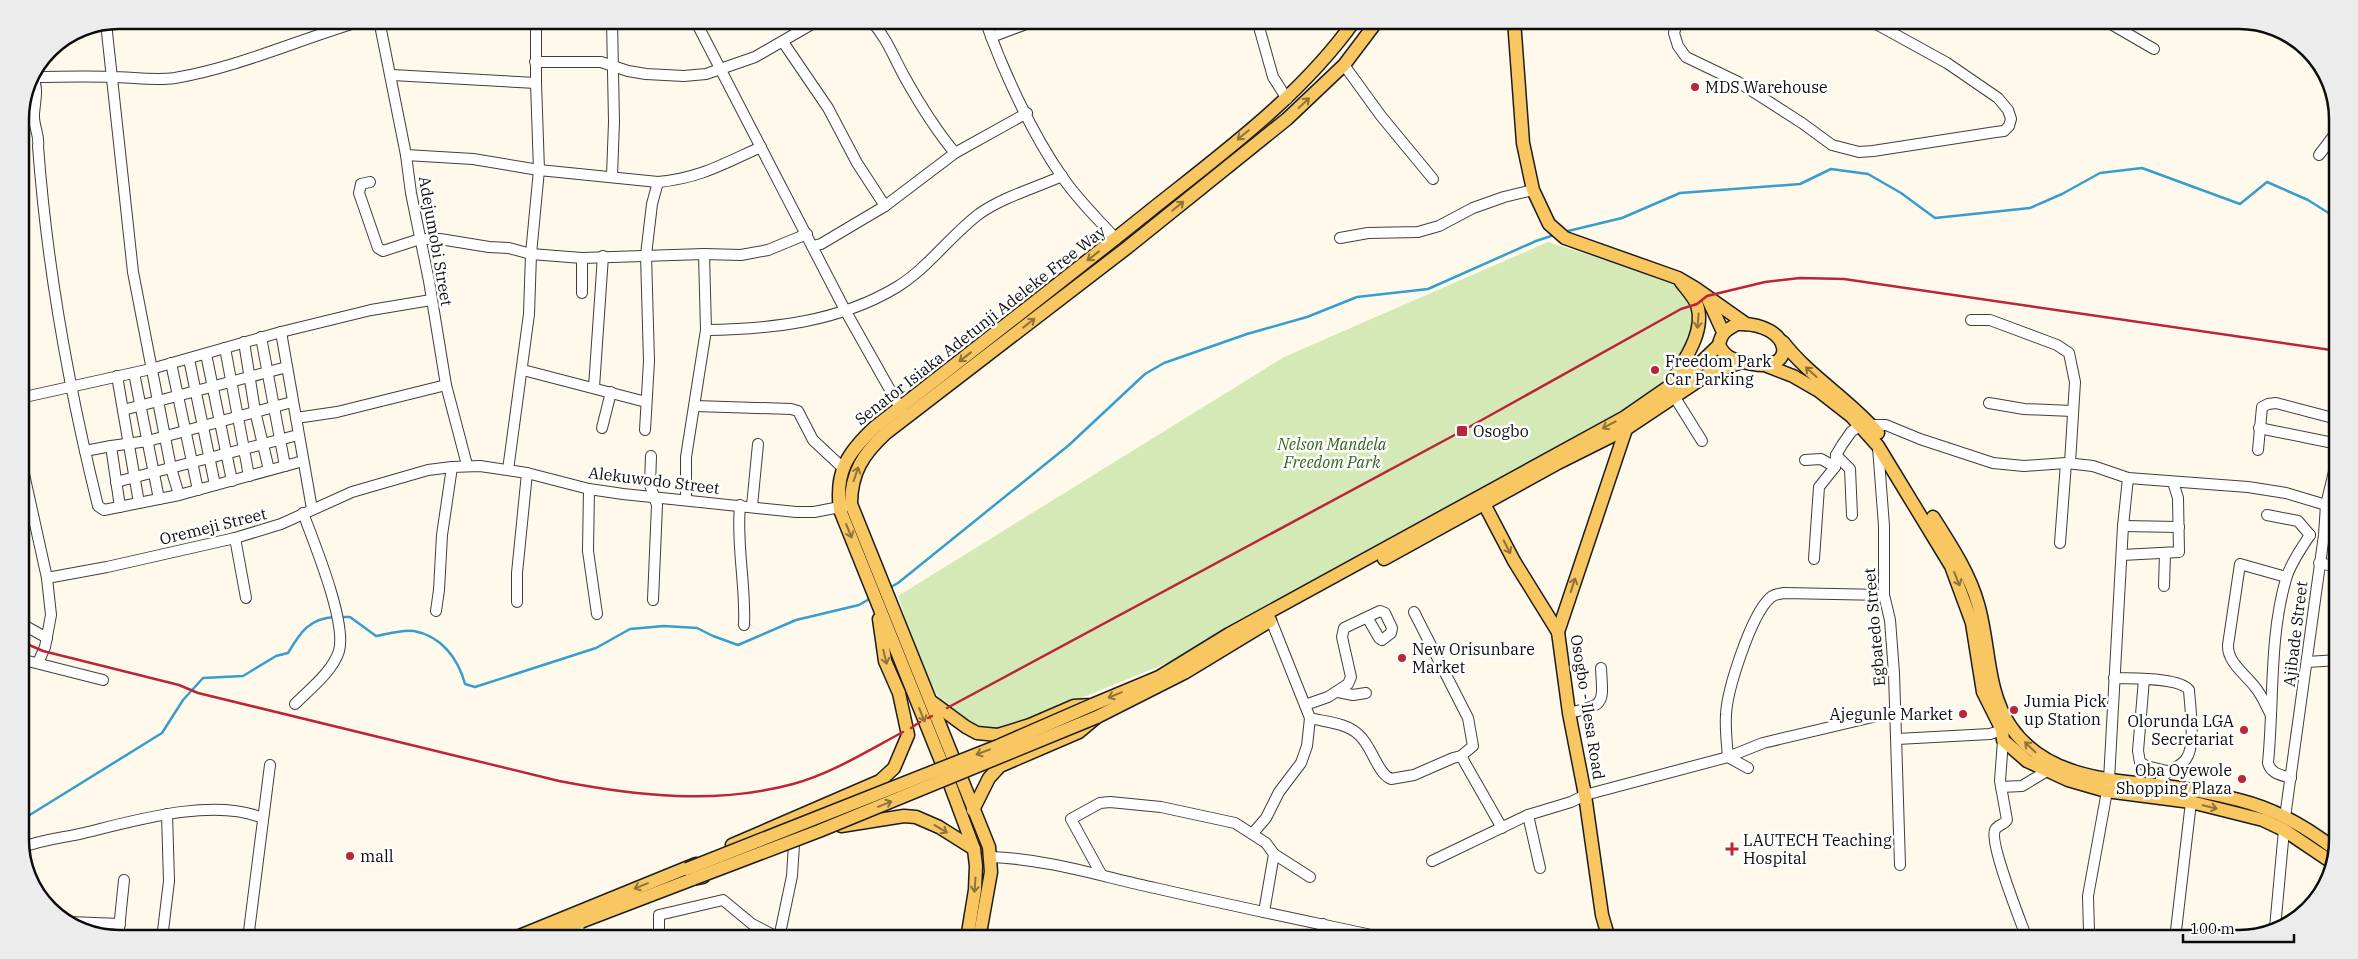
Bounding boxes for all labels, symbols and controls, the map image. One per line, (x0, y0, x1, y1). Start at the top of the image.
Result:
place label: MDS Warehouse (1705, 77, 1828, 97)
marker: MDS Warehouse (1689, 81, 1701, 93)
one-way arrow (1298, 97, 1310, 109)
one-way arrow (1237, 129, 1250, 140)
street label: Adejumobi Street (415, 175, 457, 308)
one-way arrow (1171, 200, 1184, 211)
street label: Senator Isiaka Adetunji Adeleke Free Way (851, 221, 1110, 429)
one-way arrow (1087, 251, 1100, 262)
one-way arrow (1693, 312, 1703, 328)
one-way arrow (1022, 317, 1035, 328)
one-way arrow (959, 351, 972, 362)
place label: Freedom Park Car Parking (1665, 351, 1772, 389)
marker: Freedom Park Car Parking (1649, 364, 1661, 376)
one-way arrow (1805, 366, 1818, 377)
place label: Osogbo (1473, 421, 1529, 441)
one-way arrow (1603, 421, 1617, 431)
marker: Osogbo (1455, 424, 1469, 438)
park label: Nelson Mandela Freedom Park (1277, 434, 1387, 472)
street label: Alekuwodo Street (587, 462, 721, 498)
one-way arrow (851, 466, 861, 482)
street label: Oremeji Street (157, 503, 269, 549)
one-way arrow (844, 523, 854, 538)
one-way arrow (1503, 539, 1512, 554)
street label: Egbatedo Street (1859, 567, 1889, 687)
one-way arrow (1953, 571, 1962, 586)
one-way arrow (1569, 578, 1578, 594)
street label: Ajibade Street (2279, 580, 2311, 688)
street label: Osogbo - Ilesa Road (1567, 633, 1609, 781)
place label: New Orisunbare Market (1412, 639, 1535, 677)
one-way arrow (881, 648, 890, 664)
marker: New Orisunbare Market (1396, 652, 1408, 664)
one-way arrow (1108, 691, 1123, 701)
place label: Jumia Pick up Station (2024, 691, 2107, 729)
place label: Ajegunle Market (1830, 704, 1953, 724)
marker: Jumia Pick up Station (2008, 704, 2020, 716)
one-way arrow (918, 706, 927, 722)
marker: Ajegunle Market (1957, 708, 1969, 720)
place label: Olorunda LGA Secretariat (2127, 711, 2234, 749)
marker: Olorunda LGA Secretariat (2238, 724, 2250, 736)
one-way arrow (2024, 741, 2036, 753)
one-way arrow (976, 747, 991, 757)
place label: Oba Oyewole Shopping Plaza (2116, 760, 2232, 798)
marker: Oba Oyewole Shopping Plaza (2236, 773, 2248, 785)
one-way arrow (877, 799, 892, 808)
one-way arrow (2201, 803, 2217, 812)
one-way arrow (933, 824, 947, 834)
place label: LAUTECH Teaching Hospital (1743, 830, 1892, 868)
marker: LAUTECH Teaching Hospital (1725, 842, 1739, 856)
place label: mall (360, 846, 394, 866)
marker: mall (344, 850, 356, 862)
one-way arrow (970, 876, 979, 892)
one-way arrow (634, 881, 649, 891)
scale bar (2183, 912, 2294, 944)
text: 100 m (2190, 919, 2235, 938)

